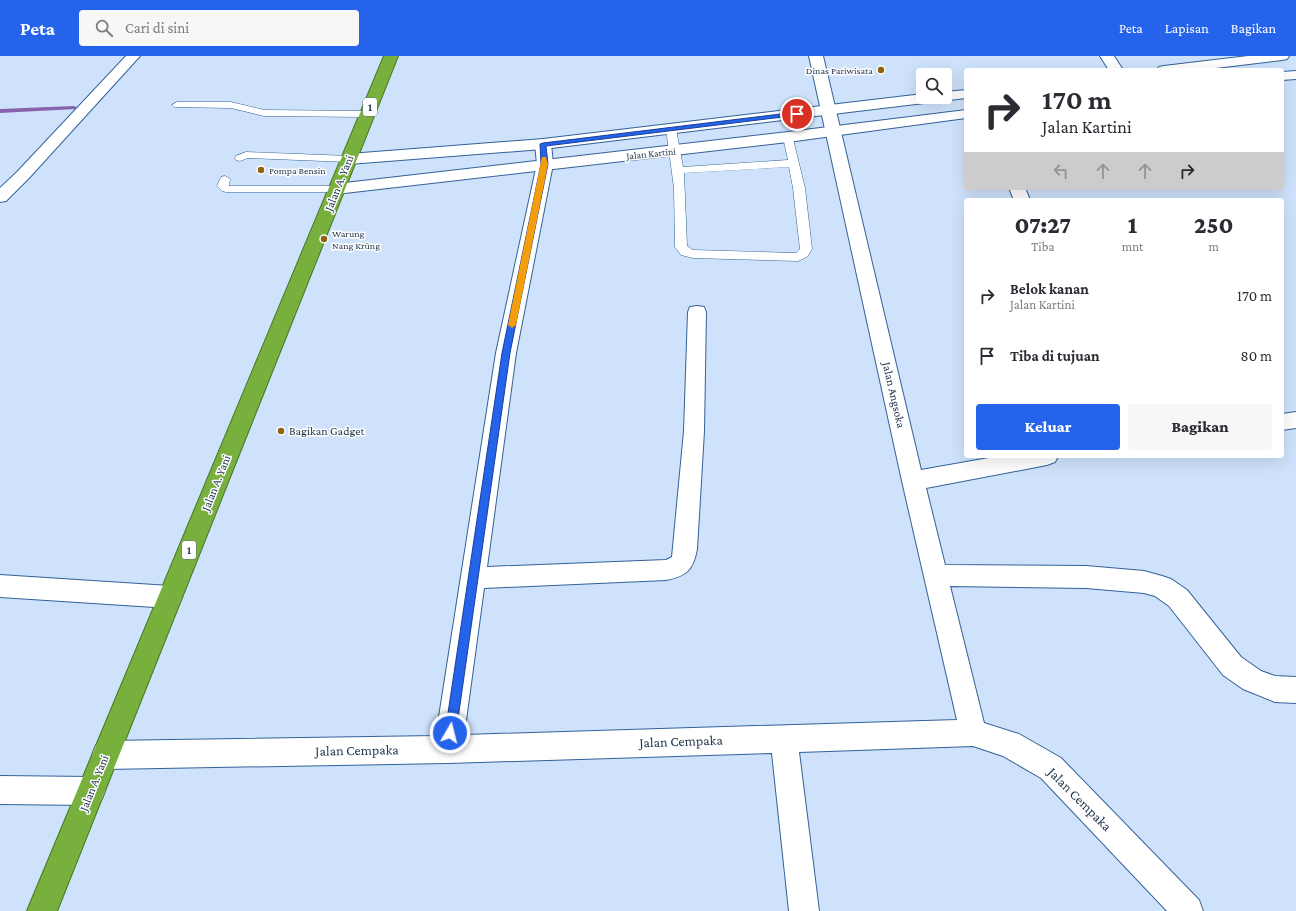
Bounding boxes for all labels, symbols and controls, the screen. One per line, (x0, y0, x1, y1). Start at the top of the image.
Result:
search box (79, 10, 359, 46)
icon: search (93, 17, 115, 39)
text: Peta (20, 18, 55, 39)
text: Cari di sini (125, 20, 189, 36)
text: Peta (1119, 20, 1143, 36)
text: Lapisan (1165, 20, 1209, 36)
text: Bagikan (1231, 20, 1276, 36)
place label: Dinas Pariwisata (806, 65, 873, 76)
marker: Dinas Pariwisata (876, 65, 886, 75)
map controls (916, 68, 952, 104)
button: search (916, 68, 952, 104)
icon: right (976, 84, 1028, 136)
text: 170 m (1042, 84, 1112, 115)
pin (780, 97, 814, 131)
road number: 1 (363, 98, 377, 116)
icon: arrive (786, 103, 808, 125)
text: Jalan Kartini (1042, 117, 1132, 137)
street label: Jalan Kartini (625, 145, 677, 162)
street label: Jalan A. Yani (321, 153, 357, 214)
icon: left (1050, 160, 1072, 182)
icon: ahead (1092, 160, 1114, 182)
icon: ahead (1134, 160, 1156, 182)
icon: right (1176, 160, 1198, 182)
marker: Pompa Bensin (256, 165, 266, 175)
place label: Pompa Bensin (269, 165, 326, 176)
text: 07:27 (1015, 211, 1071, 238)
text: 1 (1128, 211, 1137, 238)
text: 250 (1194, 211, 1233, 238)
place label: Warung Nang Krüng (332, 228, 380, 251)
marker: Warung Nang Krüng (319, 234, 329, 244)
text: Tiba (1031, 239, 1054, 254)
text: mnt (1122, 239, 1143, 254)
text: m (1208, 239, 1219, 254)
text: Belok kanan (1010, 281, 1089, 297)
icon: right (976, 285, 998, 307)
text: 170 m (1237, 288, 1272, 304)
text: Jalan Kartini (1010, 297, 1075, 312)
icon: arrive (976, 345, 998, 367)
text: Tiba di tujuan (1010, 348, 1100, 364)
text: 80 m (1241, 348, 1272, 364)
street label: Jalan Angsoka (879, 360, 909, 430)
button: Keluar (976, 404, 1120, 450)
button: Bagikan (1128, 404, 1272, 450)
place label: Bagikan Gadget (289, 424, 365, 438)
marker: Bagikan Gadget (276, 426, 286, 436)
street label: Jalan A. Yani (198, 453, 234, 514)
road number: 1 (182, 541, 196, 559)
position arrow (429, 712, 471, 754)
street label: Jalan Cempaka (637, 732, 723, 751)
street label: Jalan Cempaka (313, 741, 399, 759)
street label: Jalan A. Yani (76, 753, 112, 814)
street label: Jalan Cempaka (1043, 762, 1116, 835)

